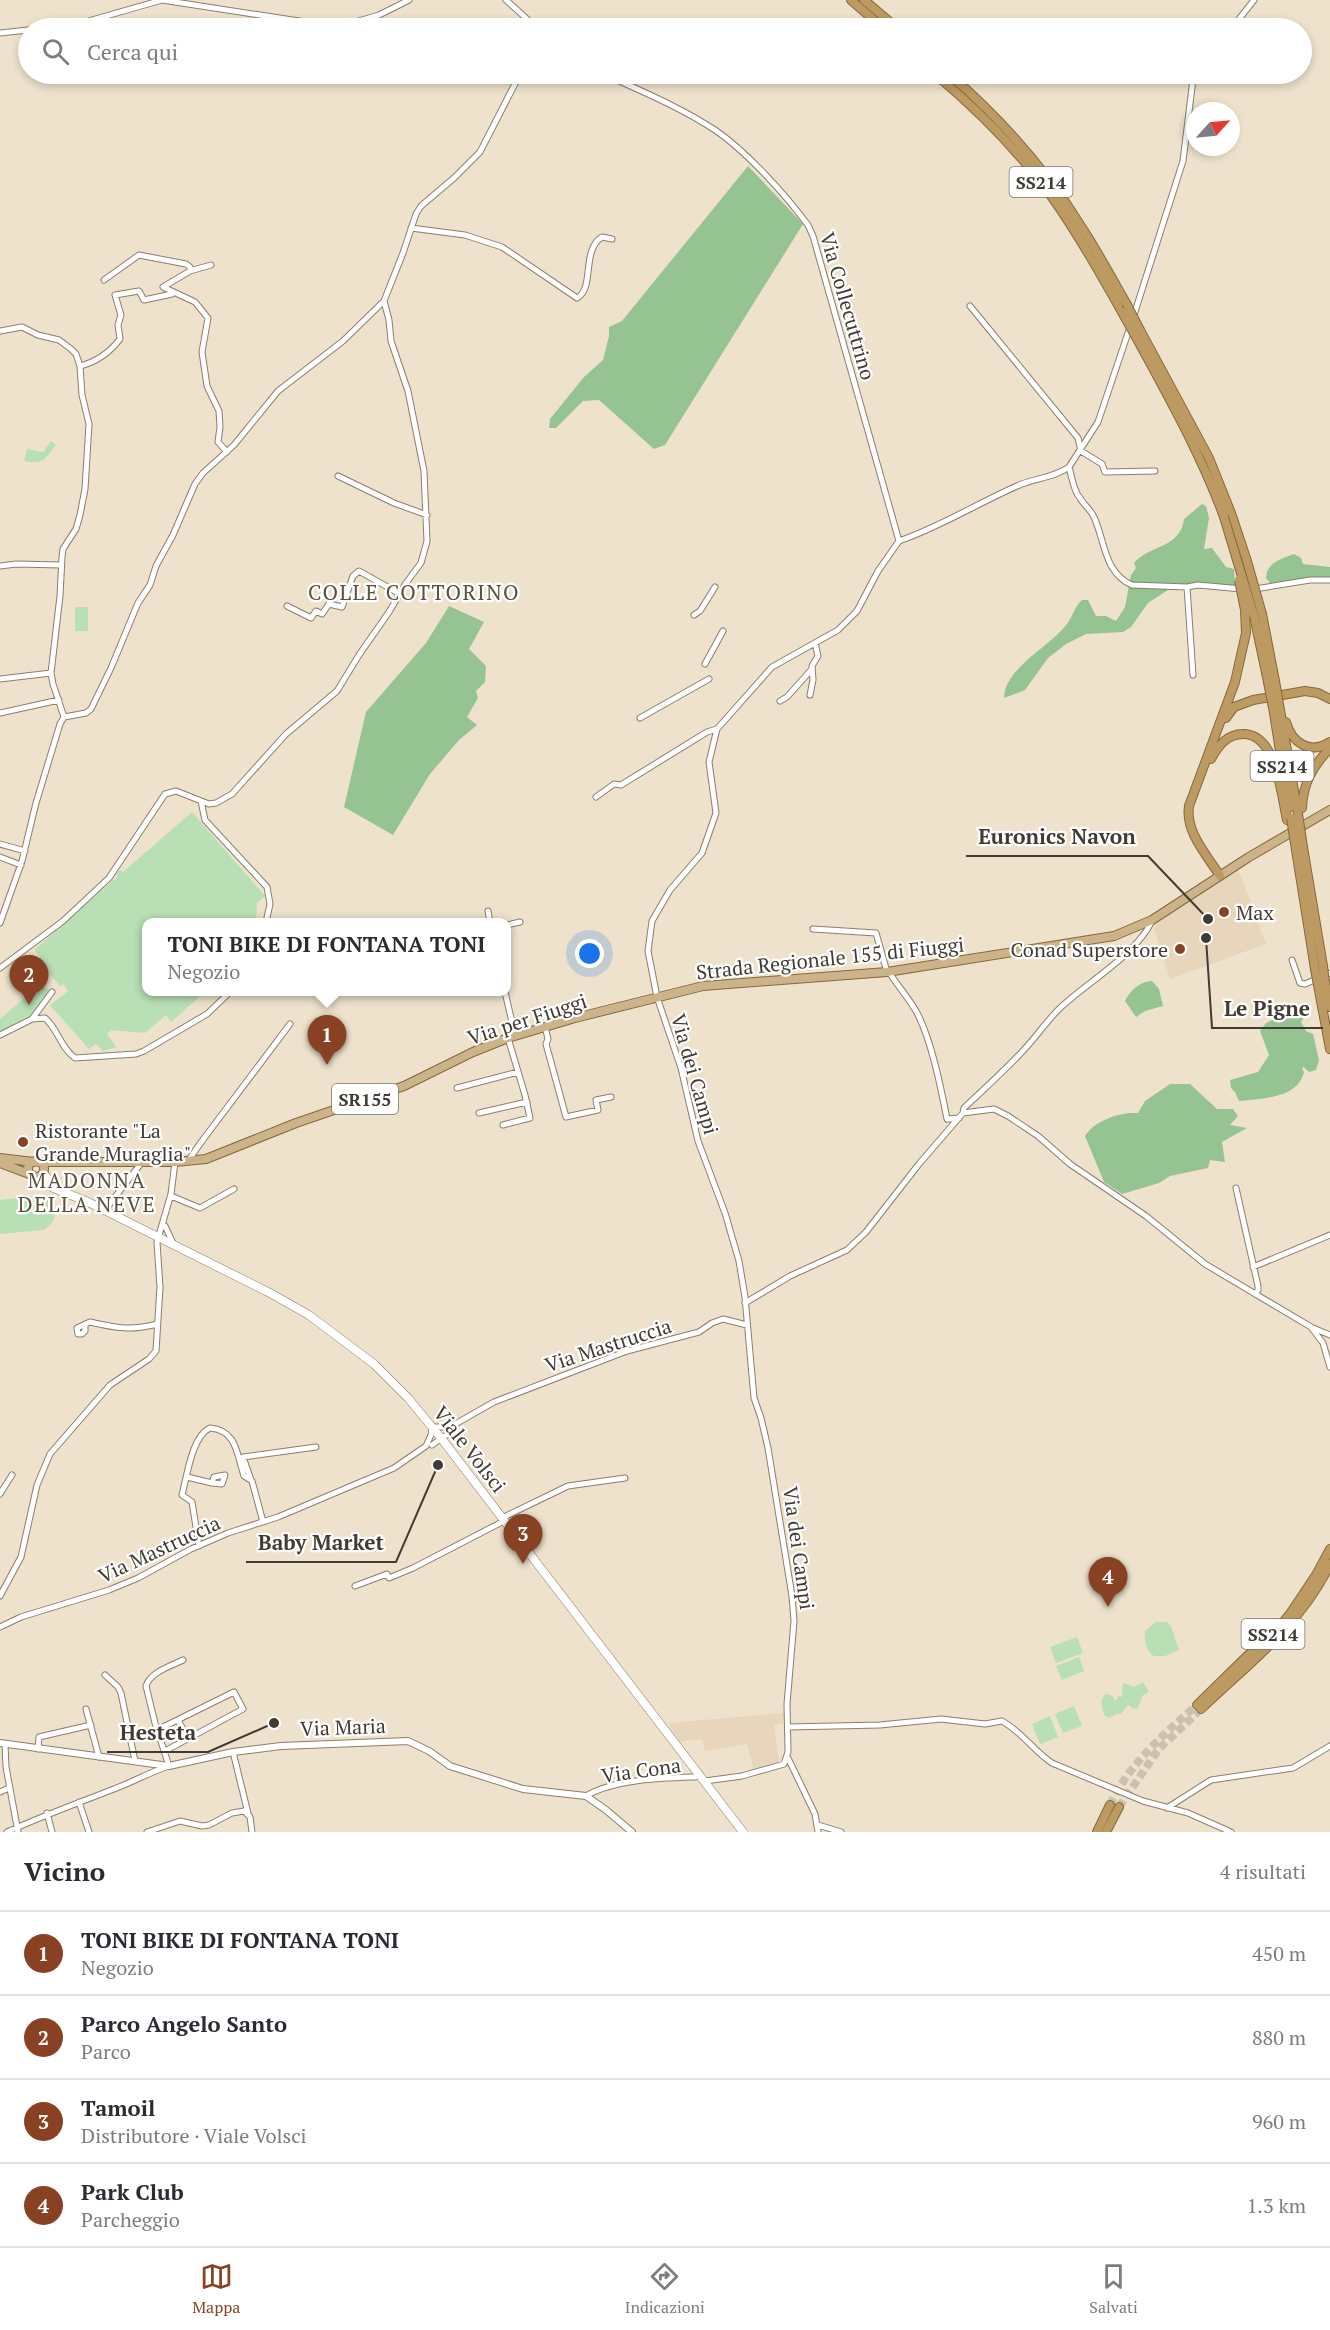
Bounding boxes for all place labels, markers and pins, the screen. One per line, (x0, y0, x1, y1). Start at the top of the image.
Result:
callout: Euronics Navon (966, 817, 1148, 856)
place label: Max (1236, 899, 1274, 926)
marker: Max (1217, 905, 1231, 919)
place label: Conad Superstore (1010, 936, 1168, 963)
marker: Conad Superstore (1173, 942, 1187, 956)
pin: 2 (9, 956, 48, 1005)
callout: Le Pigne (1212, 989, 1323, 1028)
pin: 1 (308, 1016, 346, 1065)
place label: Ristorante "La Grande Muraglia" (35, 1117, 191, 1167)
marker: Ristorante "La Grande Muraglia" (16, 1135, 30, 1149)
pin: 3 (504, 1514, 542, 1564)
callout: Baby Market (246, 1523, 396, 1562)
pin: 4 (1088, 1558, 1128, 1607)
callout: Hesteta (107, 1713, 208, 1752)

